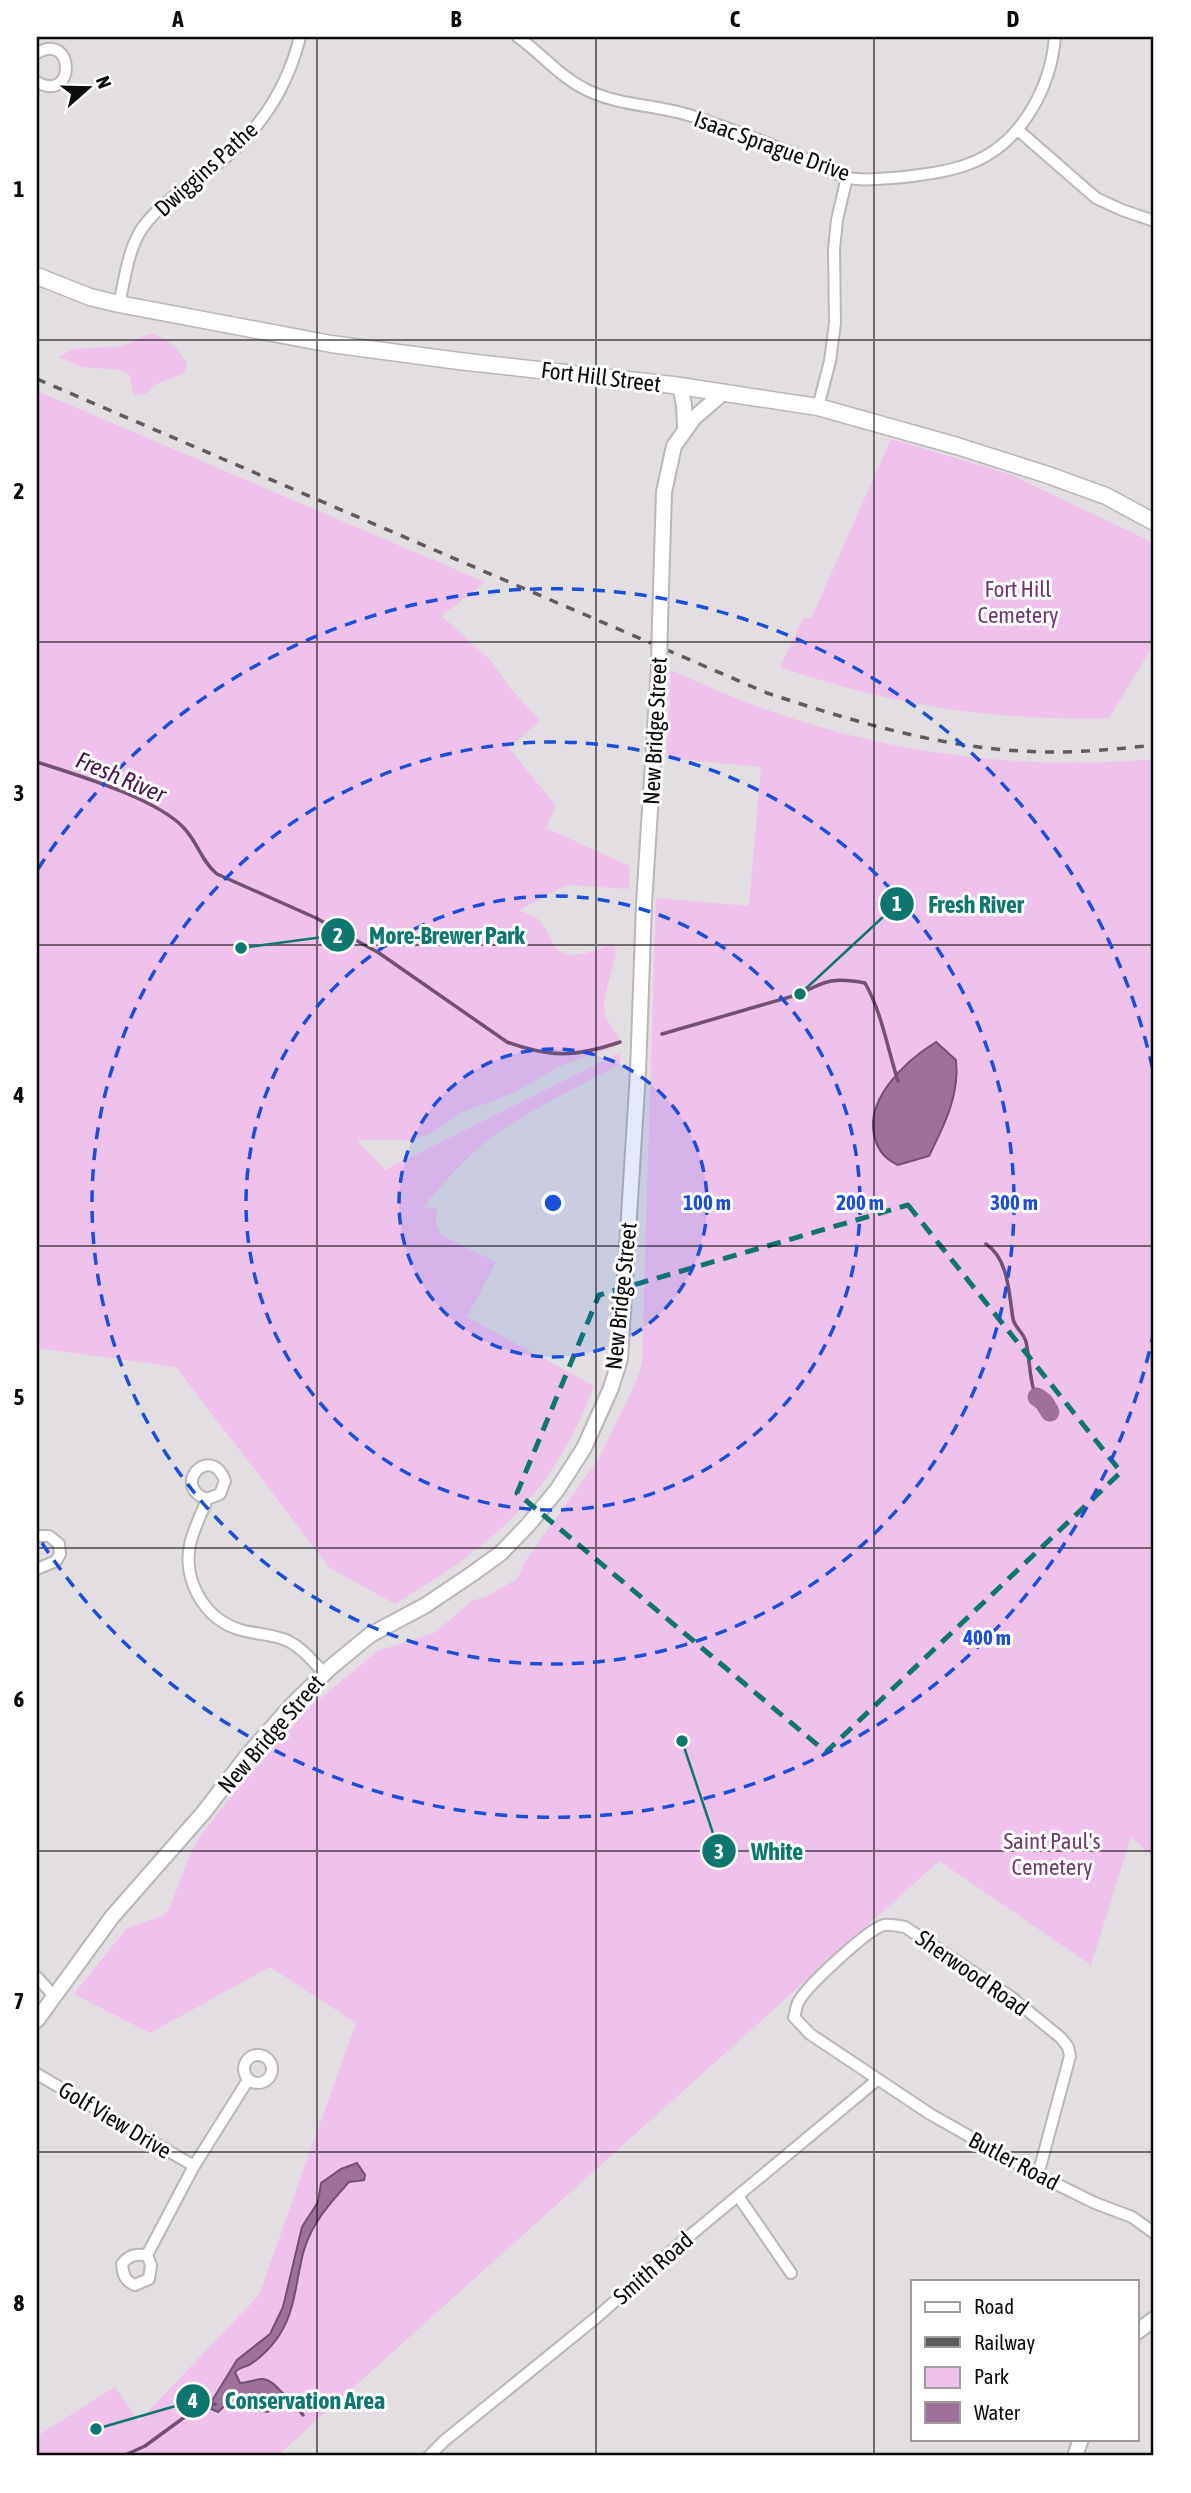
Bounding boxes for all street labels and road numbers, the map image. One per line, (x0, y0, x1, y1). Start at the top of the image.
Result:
street label: Isaac Sprague Drive (691, 106, 853, 186)
street label: Dwiggins Pathe (149, 116, 263, 222)
street label: Fort Hill Street (540, 357, 662, 397)
street label: New Bridge Street (638, 656, 672, 806)
street label: New Bridge Street (600, 1221, 642, 1371)
street label: New Bridge Street (213, 1670, 329, 1798)
street label: Sherwood Road (911, 1925, 1033, 2021)
street label: Golf View Drive (54, 2076, 176, 2164)
street label: Butler Road (964, 2126, 1064, 2196)
street label: Smith Road (608, 2227, 698, 2309)

